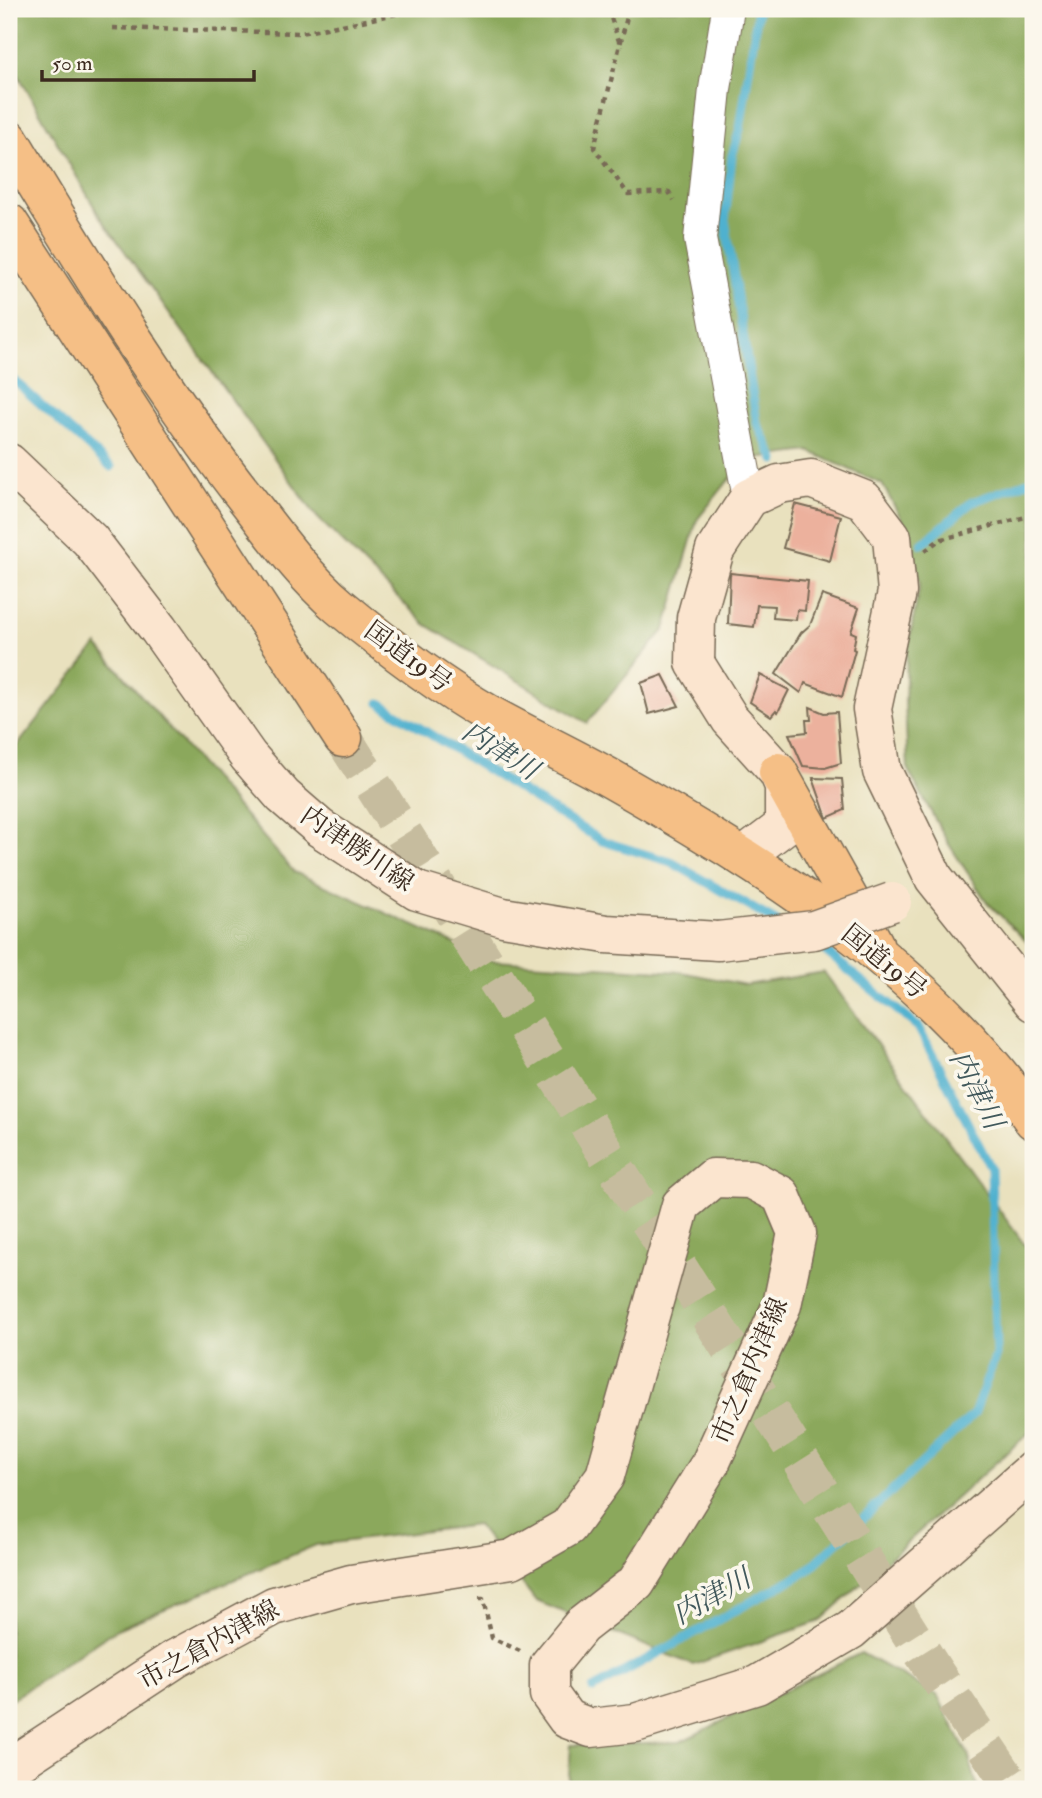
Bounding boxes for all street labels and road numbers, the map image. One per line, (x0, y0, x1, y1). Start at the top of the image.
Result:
street label: 国道19号 (358, 615, 458, 699)
street label: 内津勝川線 (294, 799, 420, 899)
street label: 国道19号 (835, 918, 933, 1006)
street label: 市之倉内津線 (705, 1293, 795, 1449)
street label: 市之倉内津線 (133, 1593, 285, 1697)

